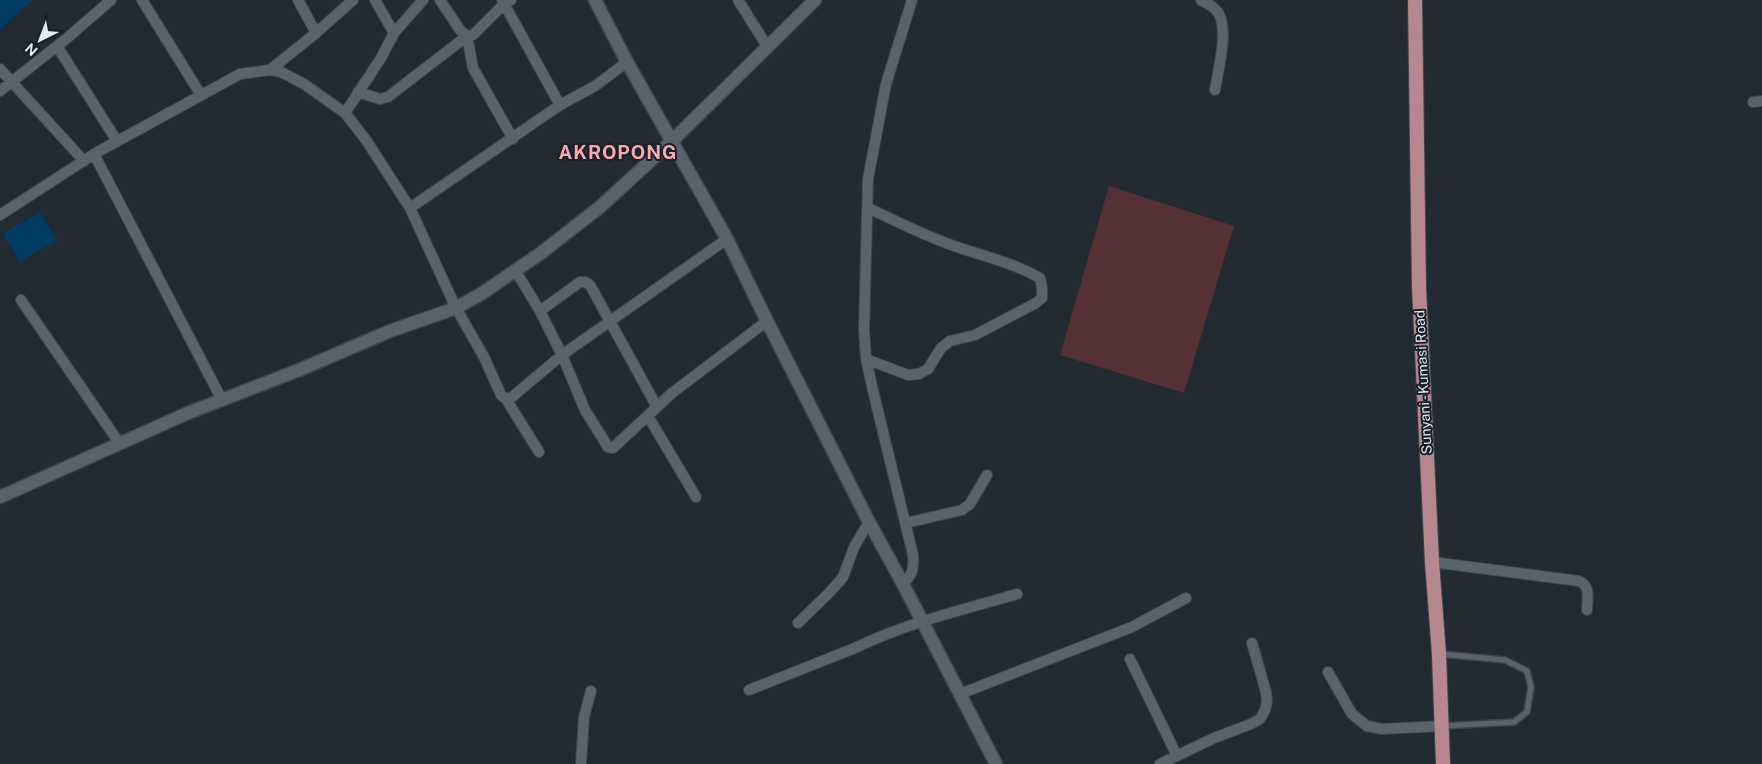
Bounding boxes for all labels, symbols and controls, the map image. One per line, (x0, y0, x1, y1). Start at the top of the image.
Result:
north arrow (15, 15, 65, 65)
text: N (22, 40, 41, 59)
district label: AKROPONG (559, 141, 677, 163)
street label: Sunyani - Kumasi Road (1411, 309, 1435, 455)

